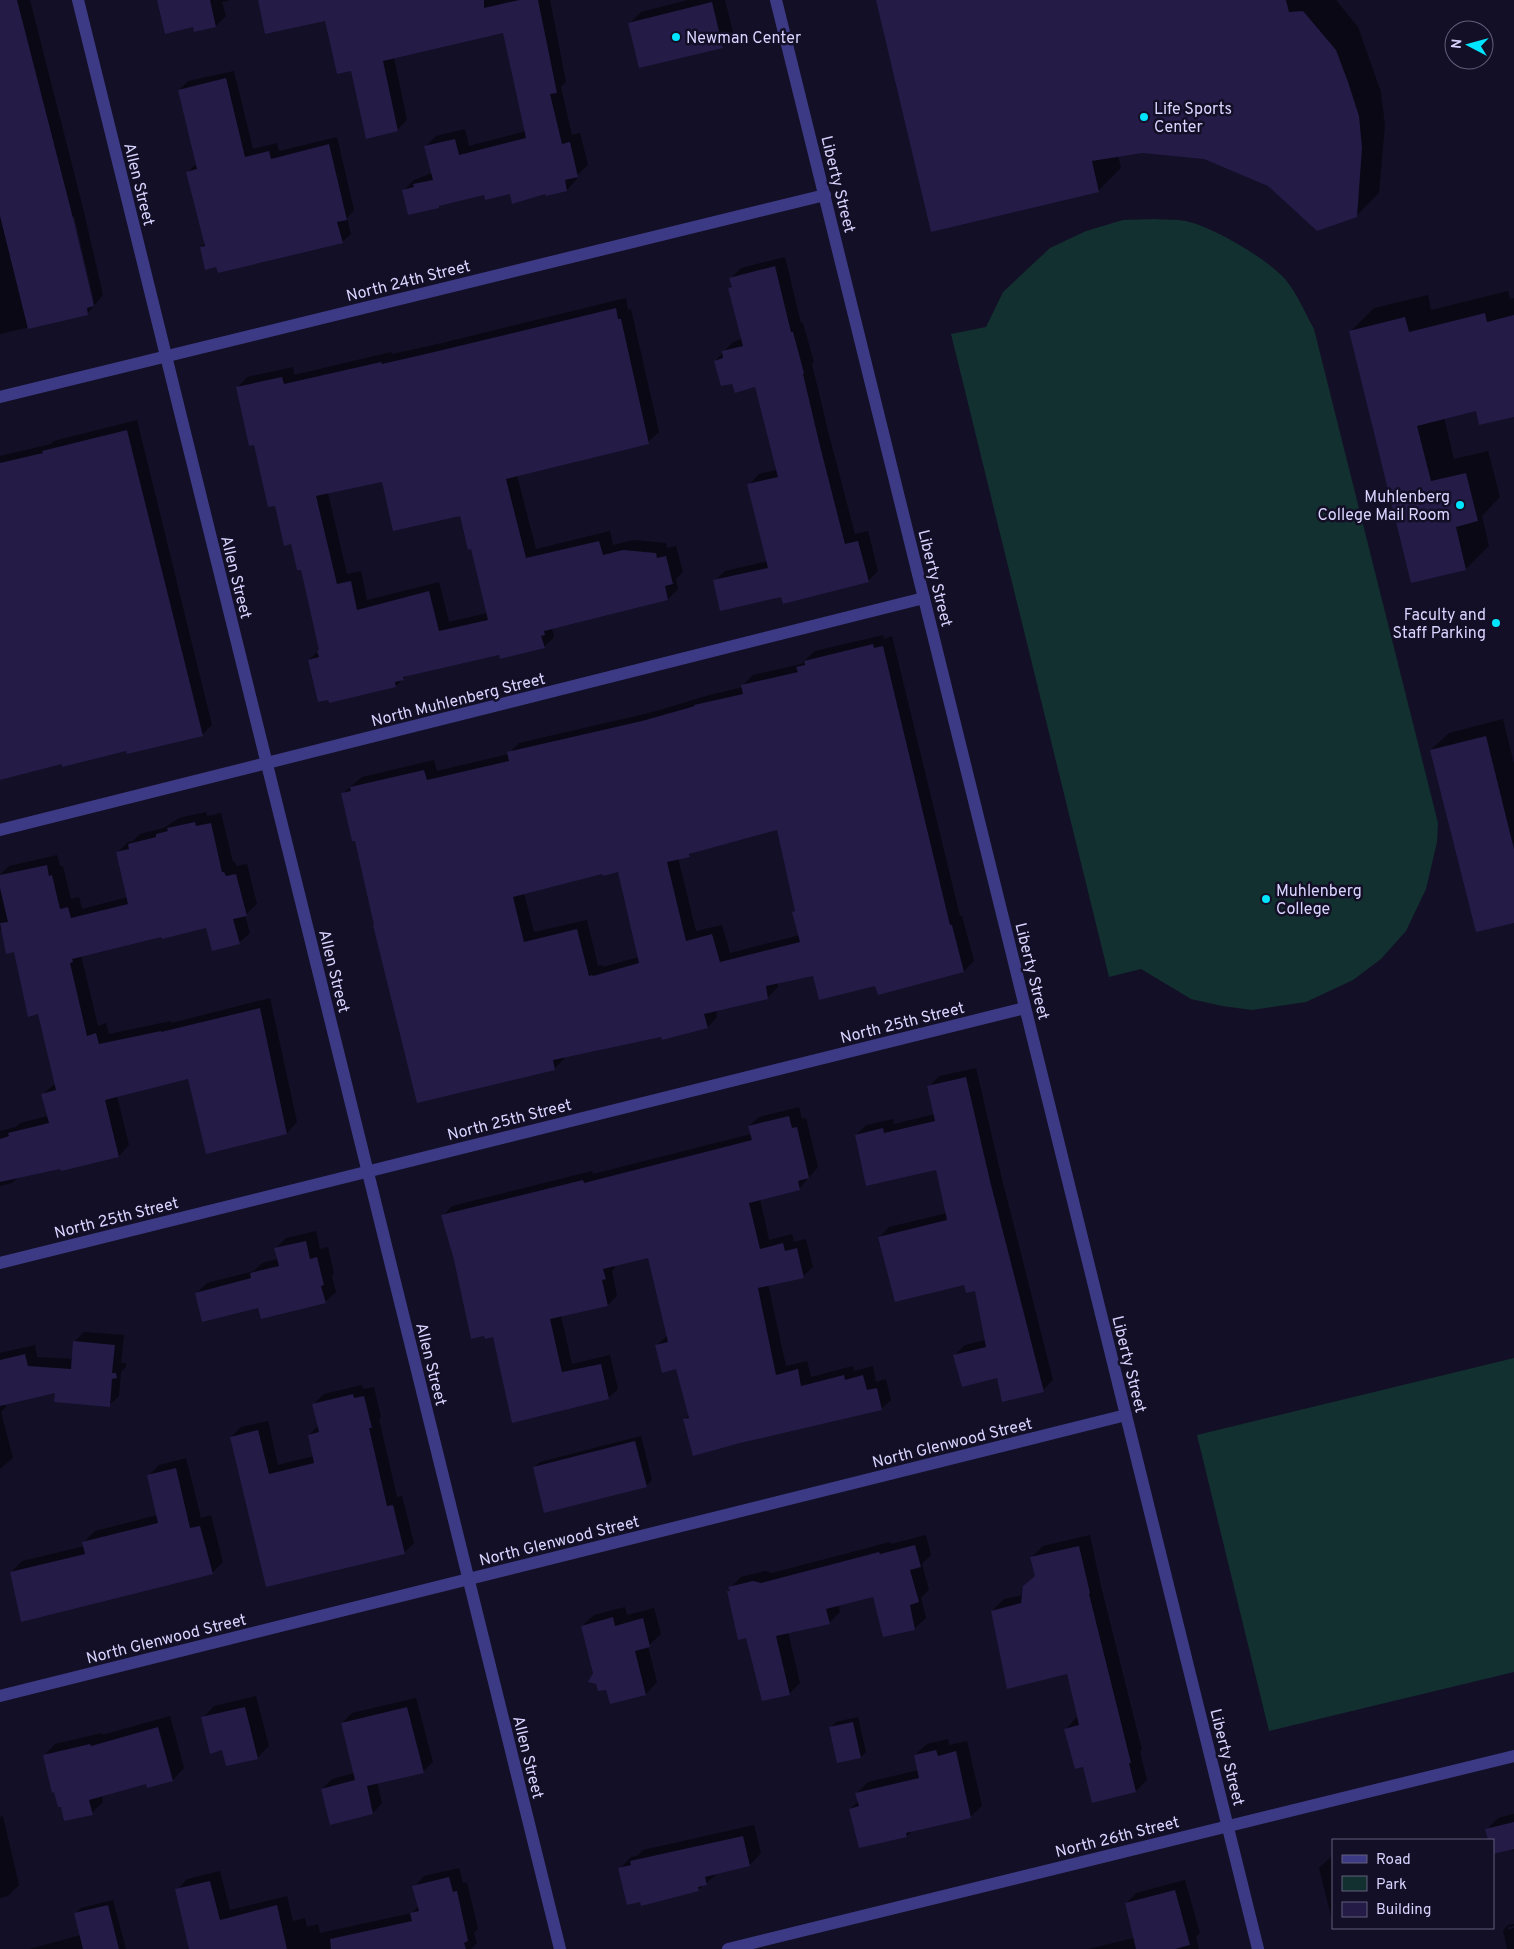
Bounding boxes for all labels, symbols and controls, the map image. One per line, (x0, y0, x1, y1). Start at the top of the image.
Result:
north arrow (1444, 20, 1494, 70)
place label: Newman Center (686, 29, 801, 49)
marker: Newman Center (670, 31, 682, 43)
text: N (1449, 38, 1467, 50)
place label: Life Sports Center (1154, 100, 1232, 138)
marker: Life Sports Center (1138, 111, 1150, 123)
street label: Liberty Street (815, 134, 859, 235)
street label: Allen Street (118, 141, 158, 228)
street label: North 24th Street (344, 257, 473, 307)
place label: Muhlenberg College Mail Room (1317, 488, 1450, 526)
marker: Muhlenberg College Mail Room (1454, 499, 1466, 511)
street label: Liberty Street (912, 528, 956, 629)
street label: Allen Street (215, 534, 255, 621)
place label: Faculty and Staff Parking (1392, 606, 1486, 644)
marker: Faculty and Staff Parking (1490, 617, 1502, 629)
street label: North Muhlenberg Street (369, 670, 548, 732)
place label: Muhlenberg College (1276, 882, 1362, 920)
marker: Muhlenberg College (1260, 893, 1272, 905)
street label: Liberty Street (1009, 921, 1053, 1022)
street label: Allen Street (313, 928, 353, 1015)
street label: North 25th Street (838, 999, 967, 1049)
street label: North 25th Street (445, 1096, 574, 1146)
street label: North 25th Street (52, 1194, 181, 1244)
street label: Liberty Street (1106, 1314, 1150, 1415)
street label: Allen Street (410, 1321, 450, 1408)
street label: North Glenwood Street (870, 1414, 1035, 1474)
street label: North Glenwood Street (477, 1512, 642, 1572)
street label: North Glenwood Street (84, 1610, 249, 1670)
street label: Liberty Street (1204, 1707, 1248, 1808)
street label: Allen Street (507, 1714, 547, 1801)
street label: North 26th Street (1053, 1813, 1182, 1863)
legend (1332, 1839, 1494, 1929)
text: Road (1376, 1851, 1411, 1870)
text: Park (1376, 1876, 1407, 1895)
text: Building (1376, 1901, 1431, 1920)

